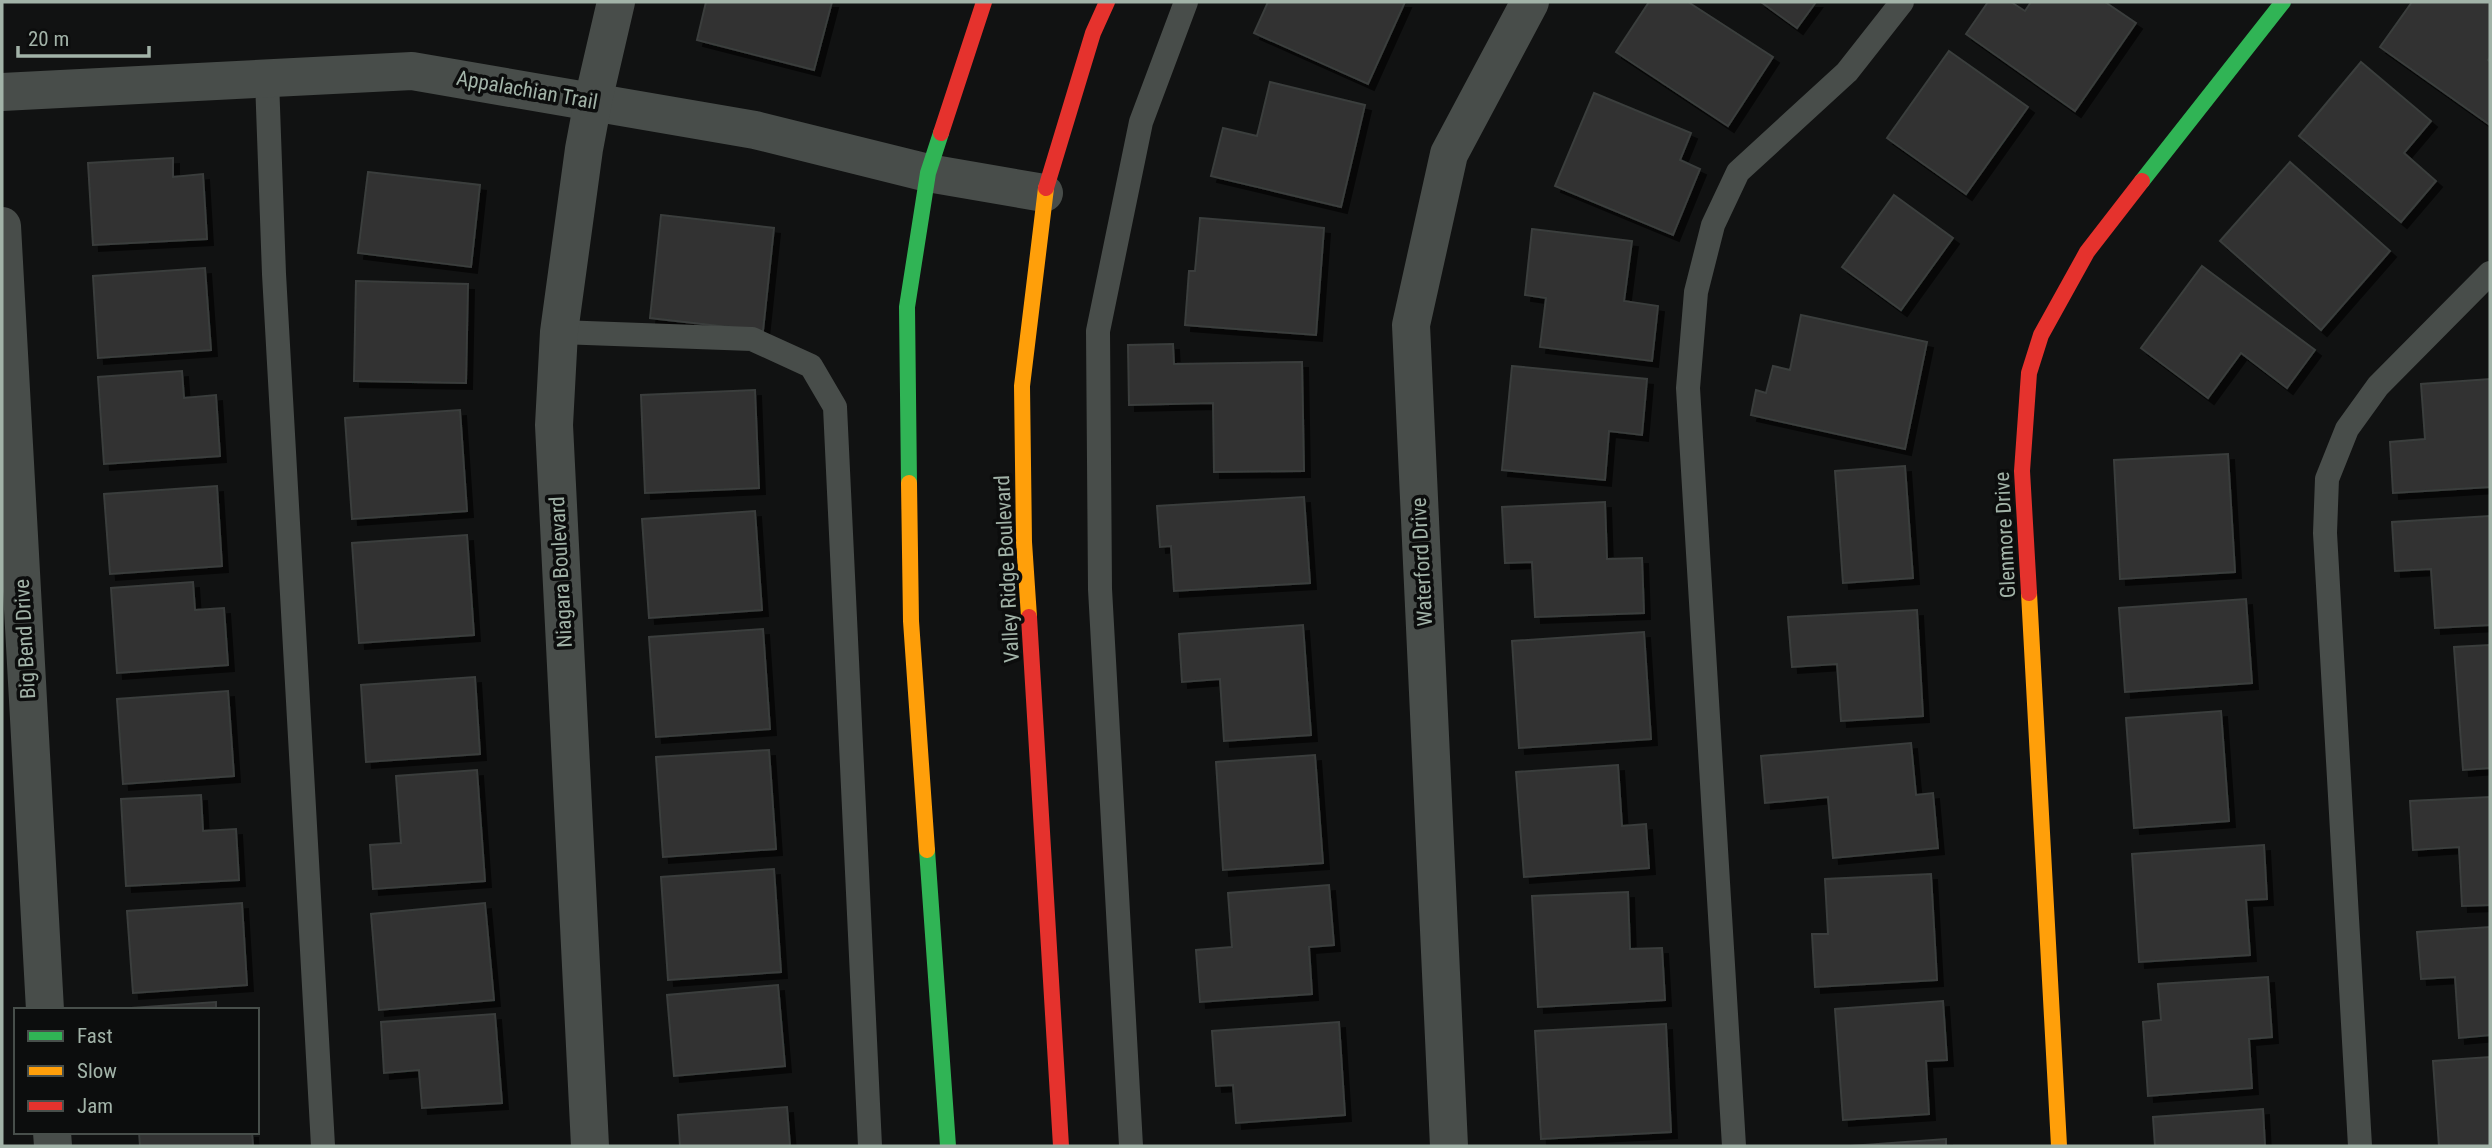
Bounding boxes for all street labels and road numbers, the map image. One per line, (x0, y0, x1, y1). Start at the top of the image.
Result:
street label: Appalachian Trail (455, 66, 599, 114)
street label: Glenmore Drive (1990, 471, 2020, 599)
street label: Valley Ridge Boulevard (990, 475, 1024, 663)
street label: Niagara Boulevard (545, 496, 577, 648)
street label: Waterford Drive (1407, 497, 1437, 627)
street label: Big Bend Drive (10, 578, 40, 700)

